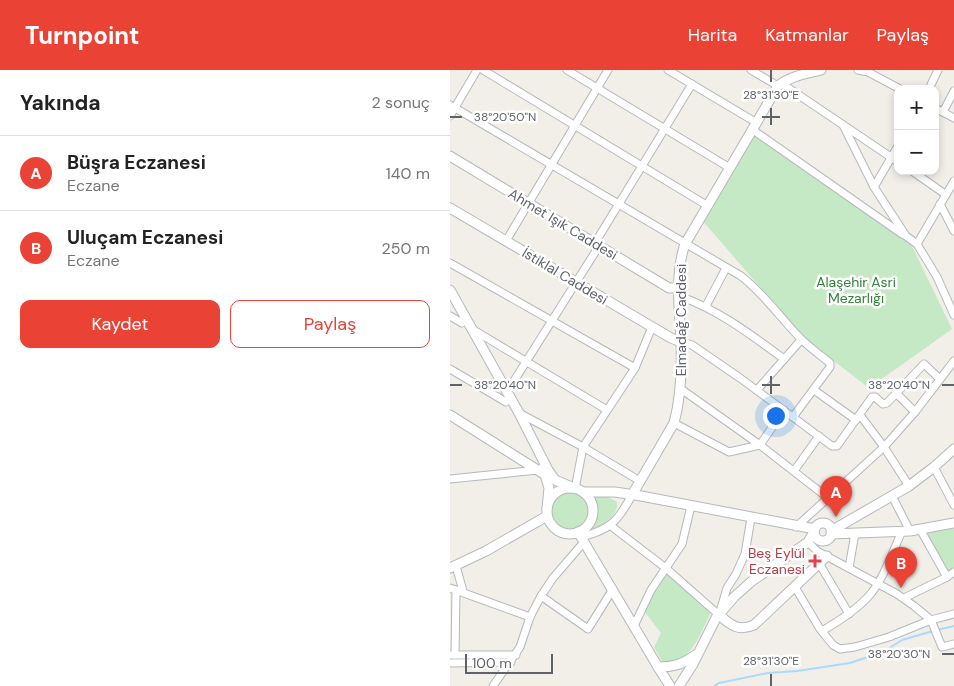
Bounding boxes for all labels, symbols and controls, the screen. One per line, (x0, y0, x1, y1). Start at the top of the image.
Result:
text: Turnpoint (25, 20, 140, 51)
text: Harita (688, 23, 737, 47)
text: Katmanlar (765, 23, 849, 47)
text: Paylaş (877, 23, 929, 47)
map controls (894, 85, 939, 175)
button: + (894, 85, 939, 130)
text: 28°31'30"E (743, 87, 799, 103)
text: Yakında (20, 89, 101, 117)
text: 2 sonuç (372, 92, 430, 113)
text: 38°20'50"N (474, 109, 536, 125)
button: − (894, 130, 939, 175)
text: Büşra Eczanesi (67, 150, 206, 175)
text: A (30, 163, 42, 184)
text: 140 m (386, 163, 430, 184)
text: Eczane (67, 175, 120, 196)
street label: Ahmet Işık Caddesi (505, 184, 621, 264)
text: Uluçam Eczanesi (67, 225, 223, 250)
text: B (31, 238, 41, 259)
text: 250 m (382, 238, 430, 259)
street label: İstiklal Caddesi (519, 243, 611, 309)
text: Eczane (67, 250, 120, 271)
street label: Elmadağ Caddesi (672, 264, 690, 376)
park label: Alaşehir Asri Mezarlığı (816, 273, 896, 307)
button: Kaydet (20, 300, 220, 348)
button: Paylaş (230, 300, 430, 348)
text: 38°20'40"N (474, 377, 536, 393)
text: 38°20'40"N (868, 377, 930, 393)
your location (763, 403, 789, 429)
pin: A (820, 476, 852, 517)
place label: Beş Eylül Eczanesi (748, 544, 805, 578)
pin: B (885, 547, 917, 588)
marker: Beş Eylül Eczanesi (809, 555, 821, 567)
text: 38°20'30"N (868, 646, 930, 662)
scale bar (465, 651, 552, 674)
text: 28°31'30"E (743, 653, 799, 669)
text: 100 m (472, 654, 512, 672)

